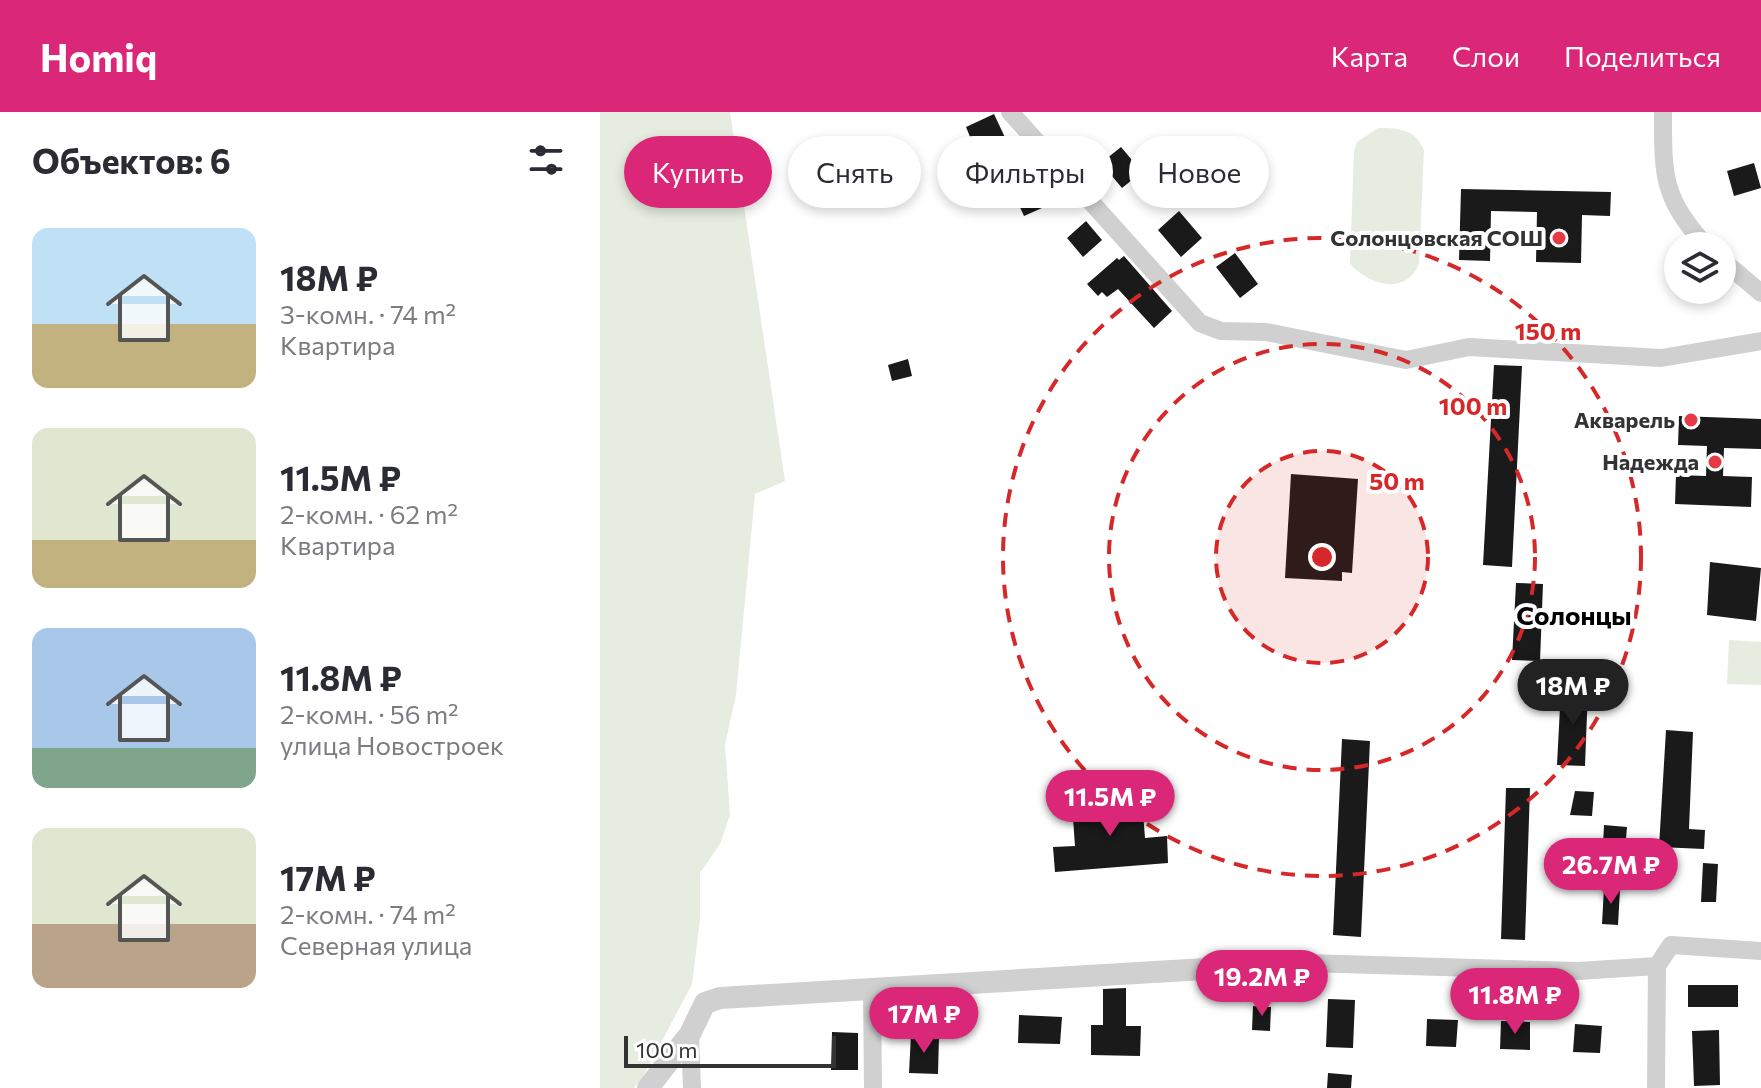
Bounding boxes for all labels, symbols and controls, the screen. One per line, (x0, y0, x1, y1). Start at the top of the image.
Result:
text: Homiq (40, 33, 157, 80)
text: Карта (1331, 39, 1408, 73)
text: Слои (1452, 39, 1520, 73)
text: Поделиться (1564, 39, 1721, 73)
chip: Купить (624, 136, 772, 208)
chip: Снять (788, 136, 921, 208)
chip: Фильтры (937, 136, 1113, 208)
chip: Новое (1129, 136, 1269, 208)
icon: filters (524, 138, 568, 182)
text: Объектов: 6 (32, 139, 231, 181)
place label: Солонцовская СОШ (1330, 224, 1543, 251)
marker: Солонцовская СОШ (1550, 229, 1568, 247)
map controls (1664, 232, 1736, 304)
button: layers (1664, 232, 1736, 304)
text: 18M ₽ (280, 256, 378, 298)
icon: home (96, 260, 192, 356)
text: 3-комн. · 74 m² (280, 298, 456, 329)
text: 150 m (1515, 316, 1581, 345)
text: Квартира (280, 329, 396, 360)
text: 100 m (1439, 391, 1507, 420)
place label: Акварель (1574, 406, 1675, 433)
marker: Акварель (1682, 411, 1700, 429)
place label: Надежда (1602, 448, 1699, 475)
marker: Надежда (1706, 453, 1724, 471)
text: 11.5M ₽ (280, 456, 401, 498)
icon: home (96, 460, 192, 556)
text: 50 m (1369, 466, 1425, 495)
text: 2-комн. · 62 m² (280, 498, 458, 529)
text: Квартира (280, 529, 396, 560)
centre of rings (1308, 543, 1336, 571)
district label: Солонцы (1516, 599, 1632, 630)
text: 11.8M ₽ (280, 656, 402, 698)
pin: 18M ₽ (1517, 659, 1629, 727)
icon: home (96, 660, 192, 756)
text: 18M ₽ (1535, 669, 1611, 700)
text: 2-комн. · 56 m² (280, 698, 459, 729)
text: улица Новостроек (280, 729, 504, 760)
pin: 11.5M ₽ (1036, 770, 1184, 838)
text: 11.5M ₽ (1064, 780, 1156, 811)
pin: 26.7M ₽ (1537, 838, 1685, 906)
text: 26.7M ₽ (1562, 848, 1660, 879)
text: 17M ₽ (280, 856, 376, 898)
icon: home (96, 860, 192, 956)
text: 2-комн. · 74 m² (280, 898, 456, 929)
text: Северная улица (280, 929, 472, 960)
pin: 19.2M ₽ (1188, 950, 1336, 1018)
text: 19.2M ₽ (1214, 960, 1310, 991)
pin: 11.8M ₽ (1441, 968, 1589, 1036)
text: 11.8M ₽ (1468, 978, 1562, 1009)
pin: 17M ₽ (868, 987, 980, 1055)
text: 17M ₽ (887, 997, 961, 1028)
scale bar (624, 1032, 836, 1068)
text: 100 m (636, 1036, 698, 1063)

